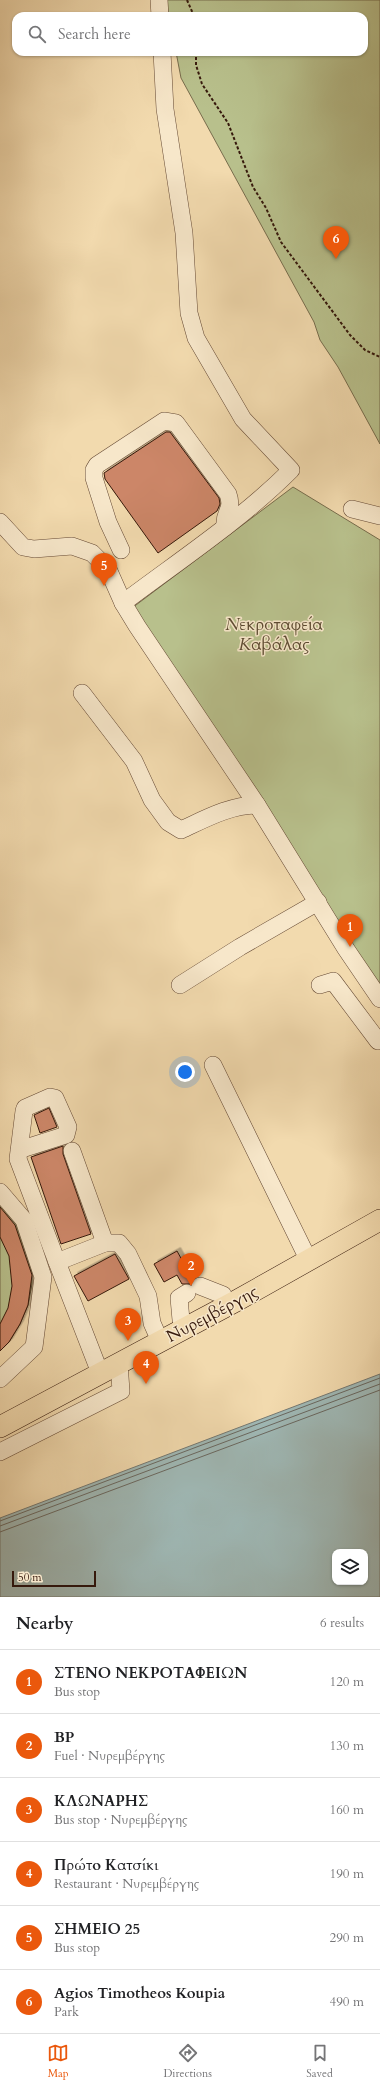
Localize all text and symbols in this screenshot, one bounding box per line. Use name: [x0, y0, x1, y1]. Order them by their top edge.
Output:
search box: [12, 12, 368, 56]
icon: search: [26, 23, 48, 45]
text: Search here: [58, 24, 131, 44]
pin: 6: [323, 226, 349, 259]
pin: 5: [91, 553, 117, 586]
park label: Νεκροταφεία Καβάλας: [225, 613, 323, 656]
pin: 1: [337, 914, 363, 947]
your location: [175, 1062, 195, 1082]
pin: 2: [178, 1253, 204, 1286]
street label: Νυρεμβέργης: [162, 1280, 262, 1348]
pin: 3: [115, 1308, 141, 1341]
pin: 4: [133, 1351, 159, 1384]
map controls: [332, 1549, 368, 1585]
button: layers: [332, 1549, 368, 1585]
scale bar: [12, 1569, 96, 1588]
text: 50 m: [18, 1570, 42, 1585]
text: Nearby: [16, 1612, 73, 1635]
text: 6 results: [320, 1614, 364, 1632]
text: ΣΤΕΝΟ ΝΕΚΡΟΤΑΦΕΙΩΝ: [54, 1663, 247, 1683]
text: 1: [26, 1673, 32, 1691]
text: 120 m: [330, 1673, 364, 1691]
text: Bus stop: [54, 1683, 100, 1701]
text: BP: [54, 1727, 74, 1747]
text: 2: [26, 1737, 32, 1755]
text: 130 m: [330, 1737, 364, 1755]
text: Fuel · Νυρεμβέργης: [54, 1747, 165, 1765]
text: ΚΛΩΝΑΡΗΣ: [54, 1791, 148, 1811]
text: 3: [26, 1801, 32, 1819]
text: 160 m: [330, 1801, 364, 1819]
text: Bus stop · Νυρεμβέργης: [54, 1811, 188, 1829]
text: Πρώτο Κατσίκι: [54, 1855, 159, 1875]
text: 4: [26, 1865, 32, 1883]
text: 190 m: [330, 1865, 364, 1883]
text: Restaurant · Νυρεμβέργης: [54, 1875, 199, 1893]
text: ΣΗΜΕΙΟ 25: [54, 1919, 140, 1939]
text: 5: [26, 1929, 32, 1947]
text: 290 m: [330, 1929, 364, 1947]
text: Bus stop: [54, 1939, 100, 1957]
text: Agios Timotheos Koupia: [54, 1983, 225, 2003]
text: 6: [26, 1993, 32, 2011]
text: 490 m: [330, 1993, 364, 2011]
text: Park: [54, 2003, 79, 2021]
tab: Map: [47, 2042, 69, 2081]
tab: Directions: [163, 2042, 212, 2081]
tab: Saved: [306, 2042, 333, 2081]

